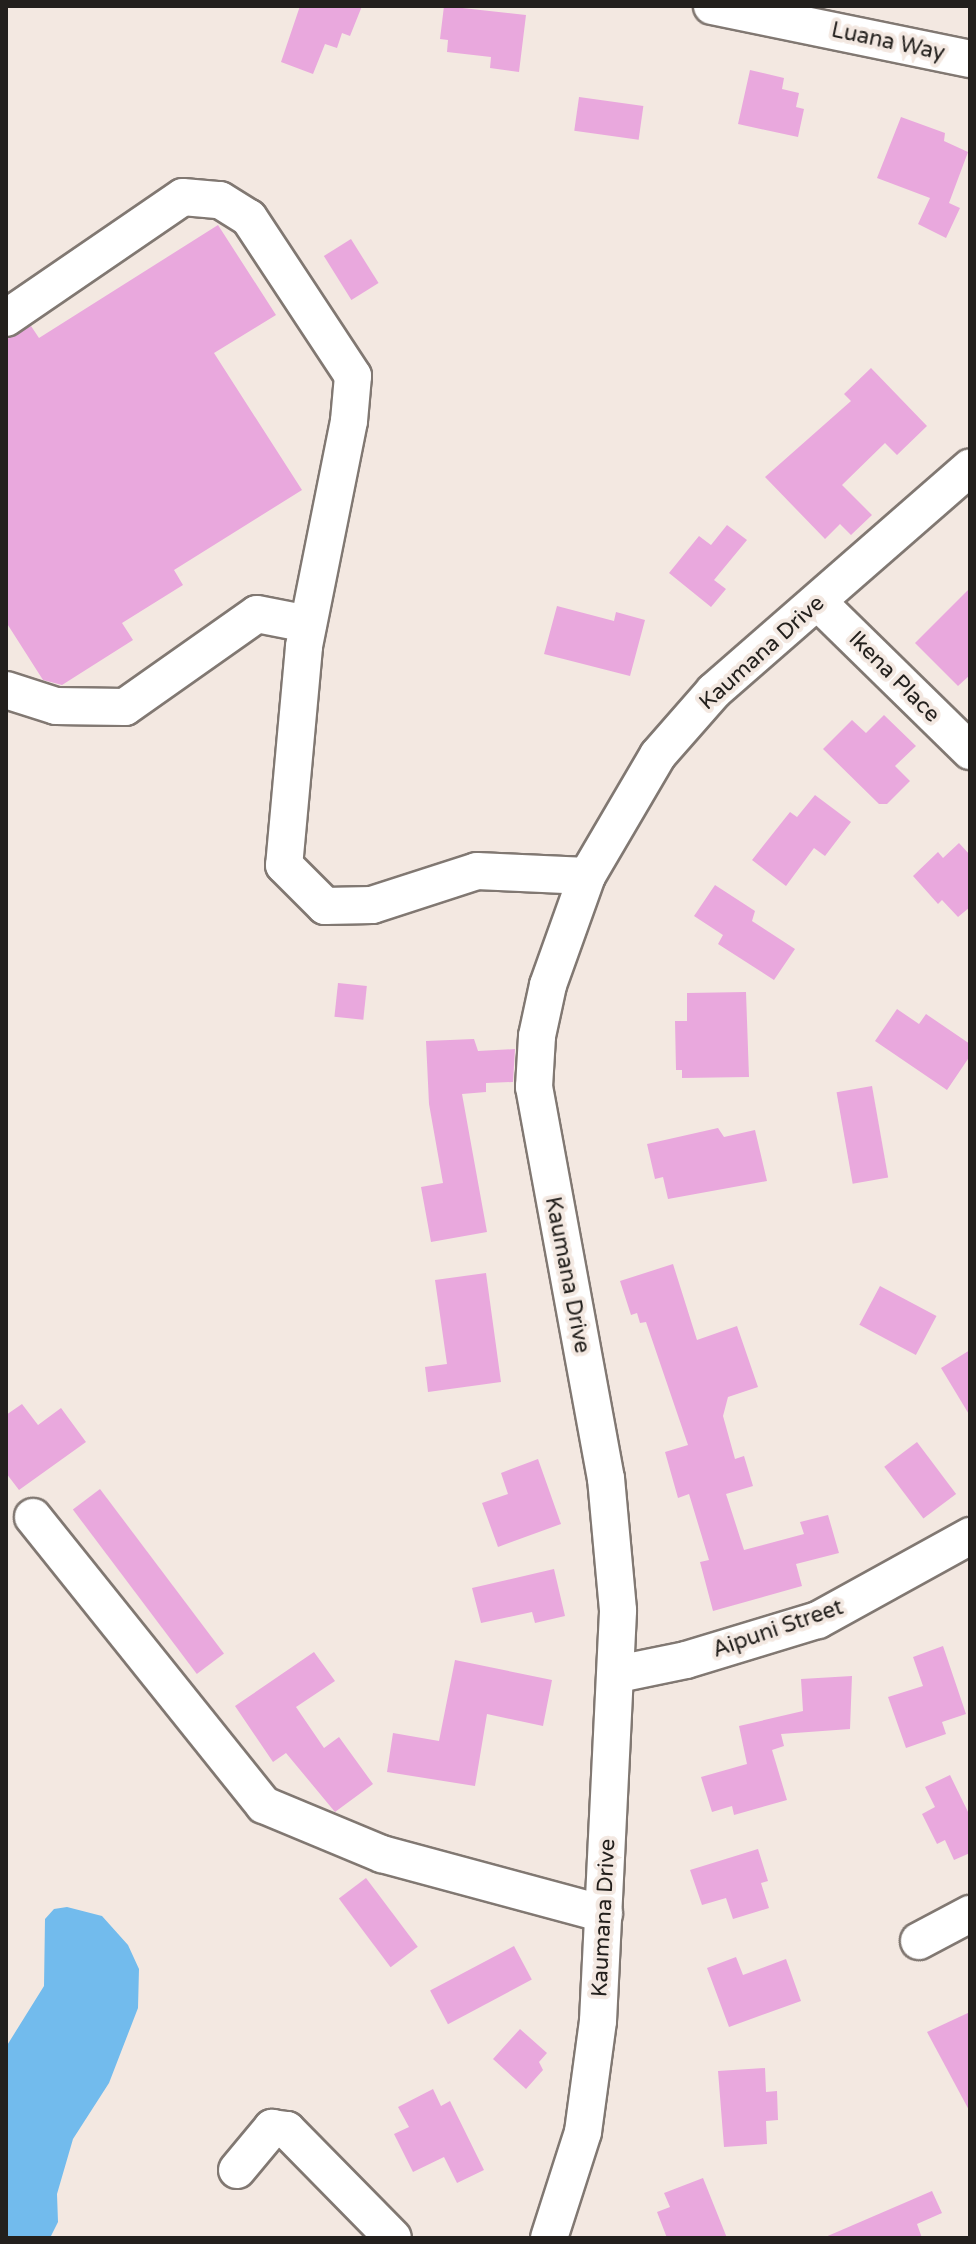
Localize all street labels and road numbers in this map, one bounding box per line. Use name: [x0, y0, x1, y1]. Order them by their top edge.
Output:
street label: Luana Way: [829, 17, 947, 67]
street label: Kaumana Drive: [694, 590, 830, 716]
street label: Ikena Place: [843, 626, 945, 728]
street label: Kaumana Drive: [539, 1195, 595, 1355]
street label: Aipuni Street: [709, 1594, 847, 1664]
street label: Kaumana Drive: [587, 1838, 621, 1998]

